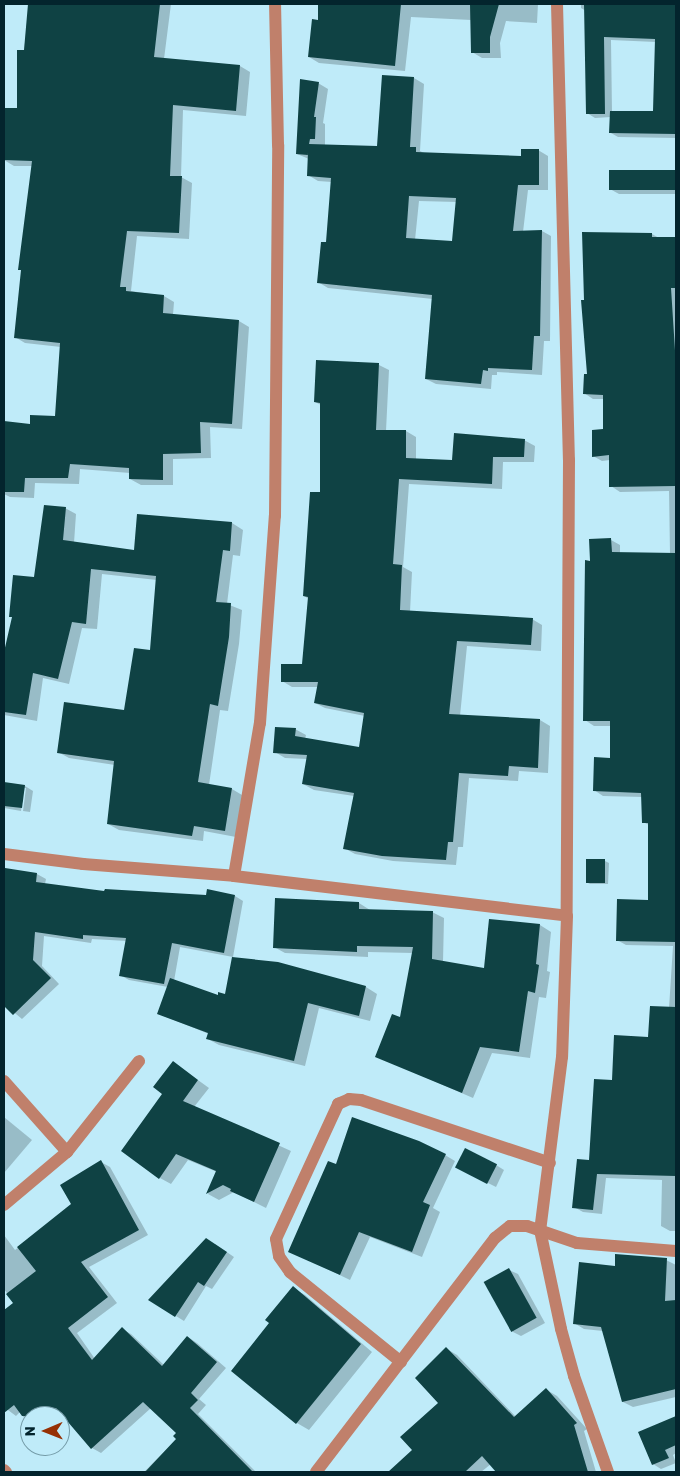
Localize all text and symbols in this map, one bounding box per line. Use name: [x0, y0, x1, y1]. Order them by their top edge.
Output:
north arrow: [20, 1406, 70, 1456]
text: N: [22, 1426, 39, 1436]

